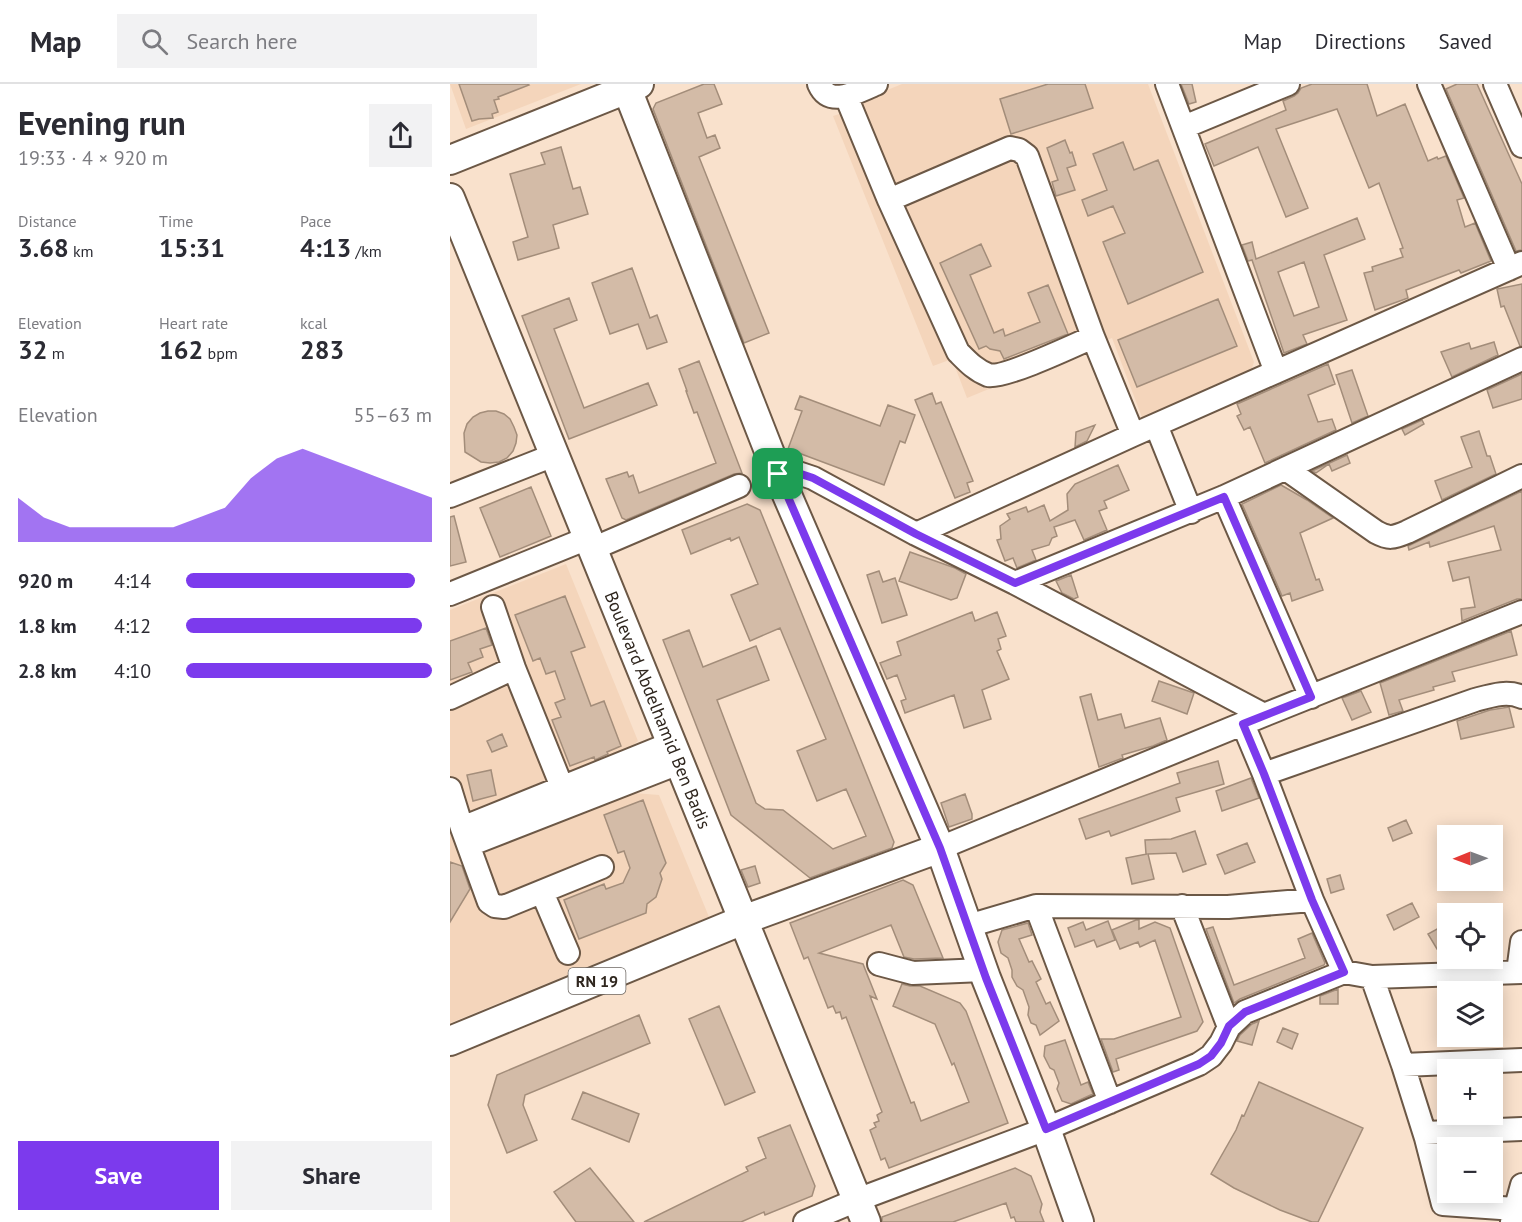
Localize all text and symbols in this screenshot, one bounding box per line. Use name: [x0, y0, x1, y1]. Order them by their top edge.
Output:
search box: [117, 14, 537, 68]
text: Map: [30, 23, 81, 60]
icon: search: [138, 25, 171, 58]
text: Search here: [186, 27, 297, 55]
text: Map: [1243, 28, 1282, 55]
text: Directions: [1315, 28, 1406, 55]
text: Saved: [1439, 28, 1492, 55]
text: Evening run: [18, 101, 186, 144]
button: share: [369, 104, 432, 167]
text: 19:33 · 4 × 920 m: [18, 145, 168, 171]
text: Distance: [18, 211, 77, 231]
text: Time: [159, 211, 193, 231]
text: Pace: [300, 211, 331, 231]
text: 3.68: [18, 231, 69, 264]
text: 15:31: [159, 231, 225, 264]
text: 4:13: [300, 231, 351, 264]
text: km: [69, 241, 94, 261]
text: /km: [351, 241, 382, 261]
text: Elevation: [18, 313, 82, 333]
text: Heart rate: [159, 313, 228, 333]
text: kcal: [300, 313, 327, 333]
text: 32: [18, 333, 47, 366]
text: 162: [159, 333, 203, 366]
text: 283: [300, 333, 344, 366]
text: m: [47, 343, 65, 363]
text: bpm: [203, 343, 238, 363]
text: Elevation: [18, 402, 98, 428]
text: 55–63 m: [354, 402, 432, 428]
pin: [752, 448, 803, 499]
icon: arrive: [761, 457, 794, 490]
text: 920 m: [18, 568, 73, 594]
text: 4:14: [114, 568, 151, 594]
street label: Boulevard Abdelhamid Ben Badis: [600, 588, 716, 832]
text: 1.8 km: [18, 613, 77, 639]
text: 4:12: [114, 613, 151, 639]
text: 2.8 km: [18, 658, 77, 684]
text: 4:10: [114, 658, 151, 684]
north arrow: [1437, 825, 1503, 891]
map controls: [1437, 825, 1503, 1203]
button: locate: [1437, 903, 1503, 969]
road number: RN 19: [568, 968, 626, 994]
button: layers: [1437, 981, 1503, 1047]
button: +: [1437, 1059, 1503, 1125]
button: −: [1437, 1137, 1503, 1203]
button: Save: [18, 1141, 219, 1210]
button: Share: [231, 1141, 432, 1210]

